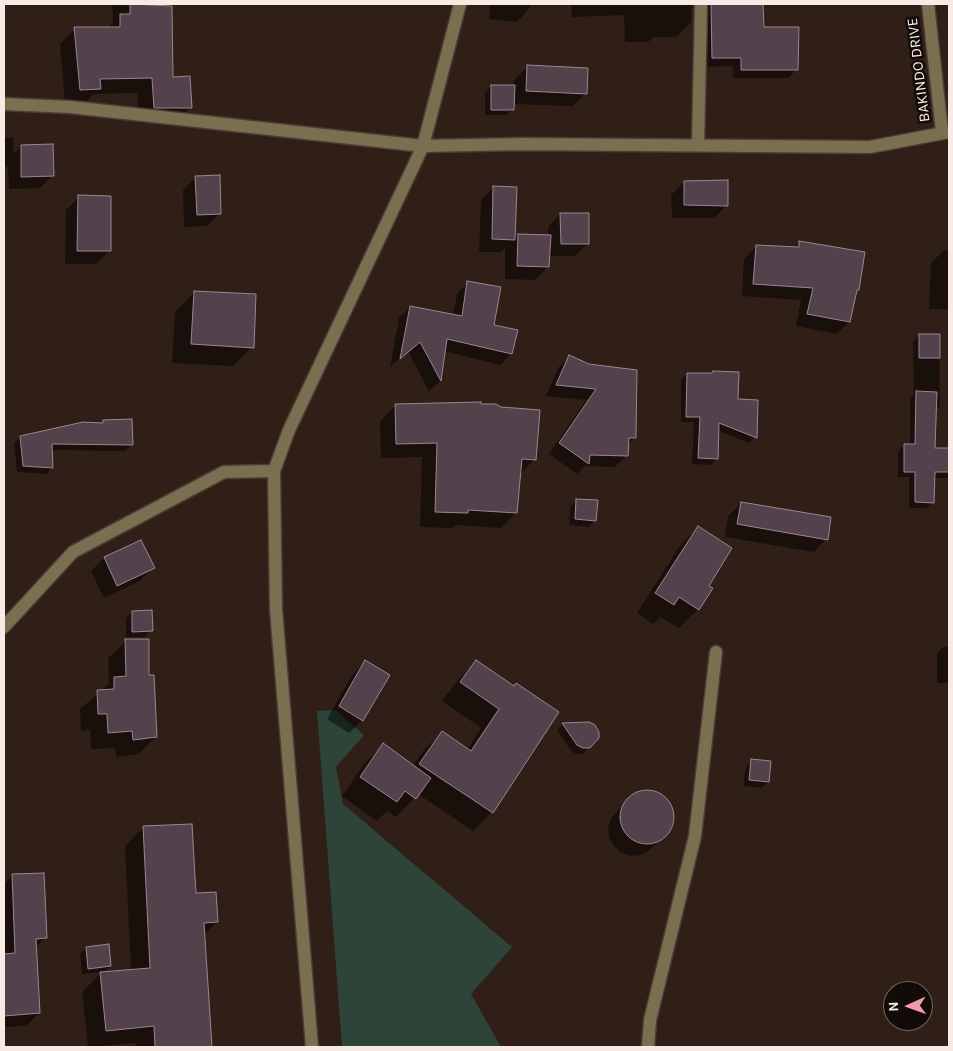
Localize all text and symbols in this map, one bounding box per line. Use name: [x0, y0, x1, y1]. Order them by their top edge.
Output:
street label: BAKINDO DRIVE: [904, 17, 934, 123]
north arrow: [883, 981, 933, 1031]
text: N: [885, 1001, 902, 1012]

